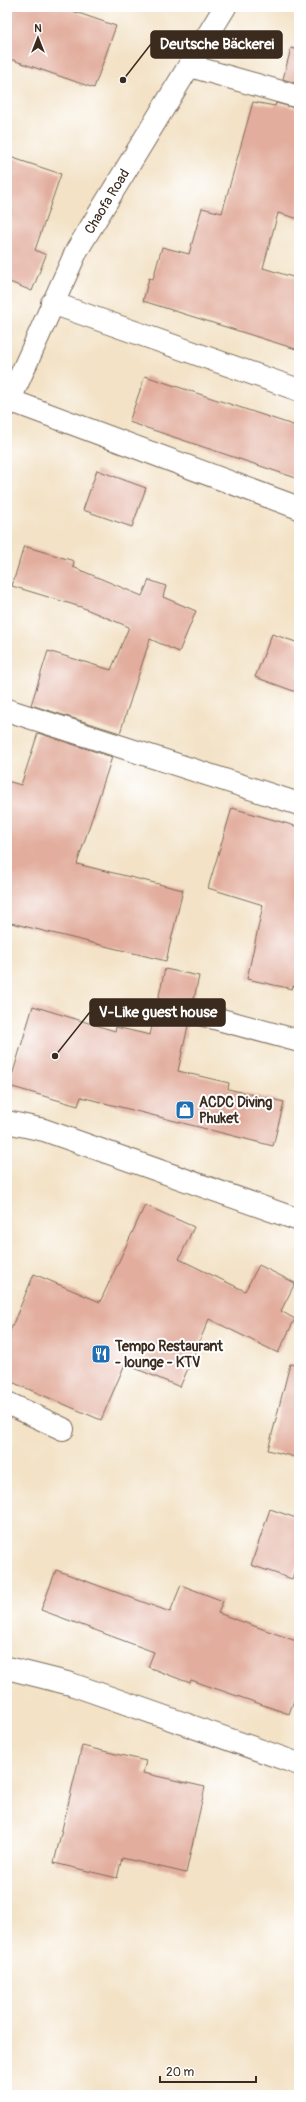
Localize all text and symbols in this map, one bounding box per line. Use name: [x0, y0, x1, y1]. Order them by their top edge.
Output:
north arrow: [18, 18, 58, 58]
text: N: [34, 22, 42, 35]
callout: Deutsche Bäckerei: [151, 31, 282, 58]
text: Deutsche Bäckerei: [160, 35, 275, 54]
street label: Chaofa Road: [81, 166, 133, 237]
callout: V-Like guest house: [90, 999, 225, 1026]
text: V-Like guest house: [99, 1003, 218, 1022]
place label: ACDC Diving Phuket: [199, 1094, 272, 1127]
shop icon: ACDC Diving Phuket: [174, 1099, 196, 1121]
place label: Tempo Restaurant - lounge - KTV: [114, 1338, 223, 1371]
restaurant icon: Tempo Restaurant - lounge - KTV: [90, 1343, 112, 1365]
scale bar: [160, 2058, 256, 2084]
text: 20 m: [166, 2065, 195, 2080]

